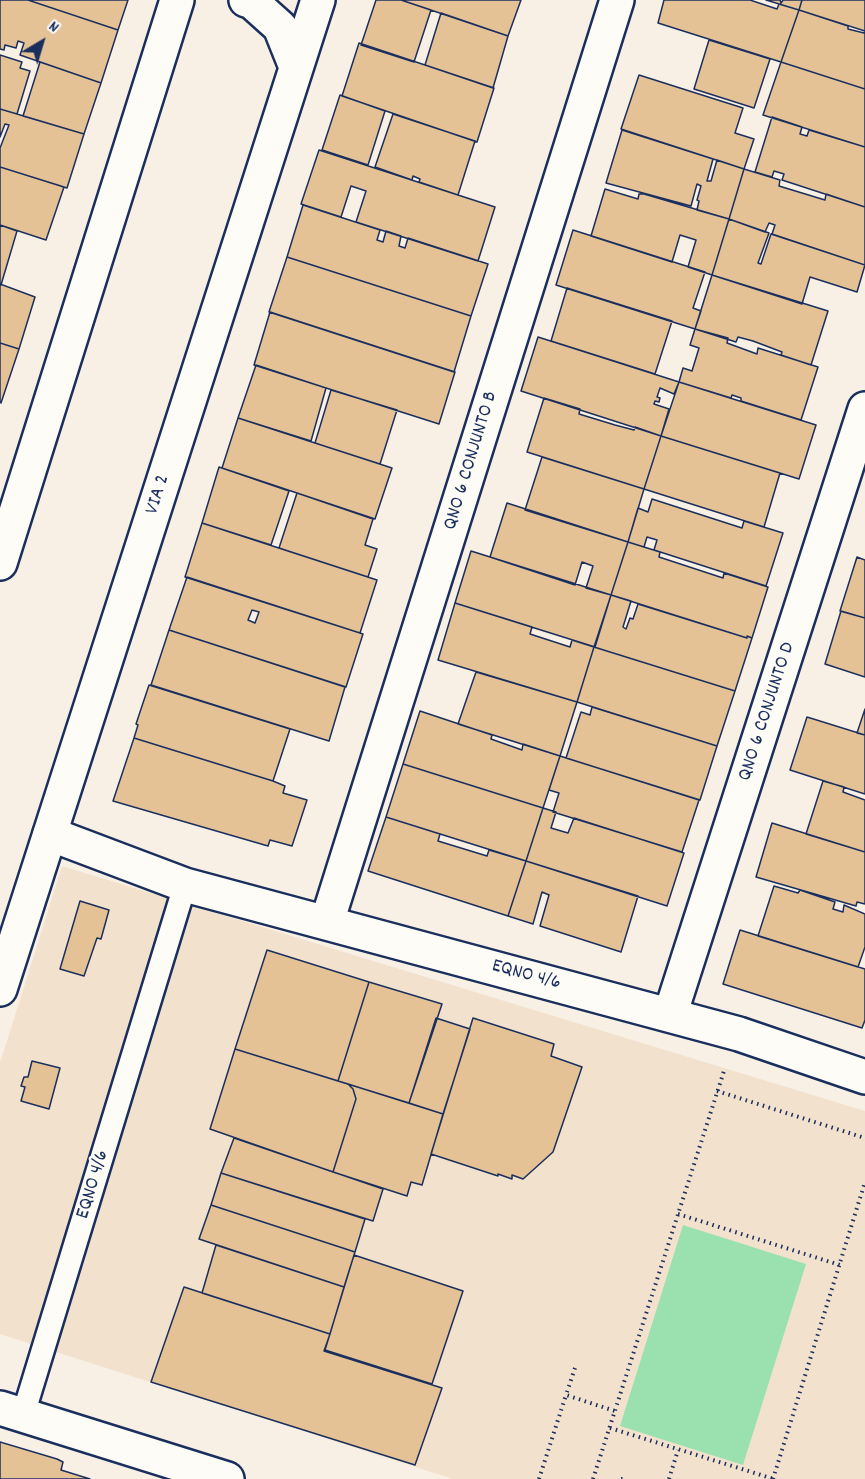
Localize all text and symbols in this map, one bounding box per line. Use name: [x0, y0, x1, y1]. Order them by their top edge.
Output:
north arrow: [12, 12, 72, 72]
text: N: [43, 16, 64, 39]
street label: QNO 6 CONJUNTO B: [440, 389, 504, 533]
street label: VIA 2: [141, 472, 177, 518]
street label: QNO 6 CONJUNTO D: [734, 640, 802, 784]
street label: EQNO 4/6: [489, 955, 563, 997]
street label: EQNO 4/6: [72, 1148, 116, 1222]

